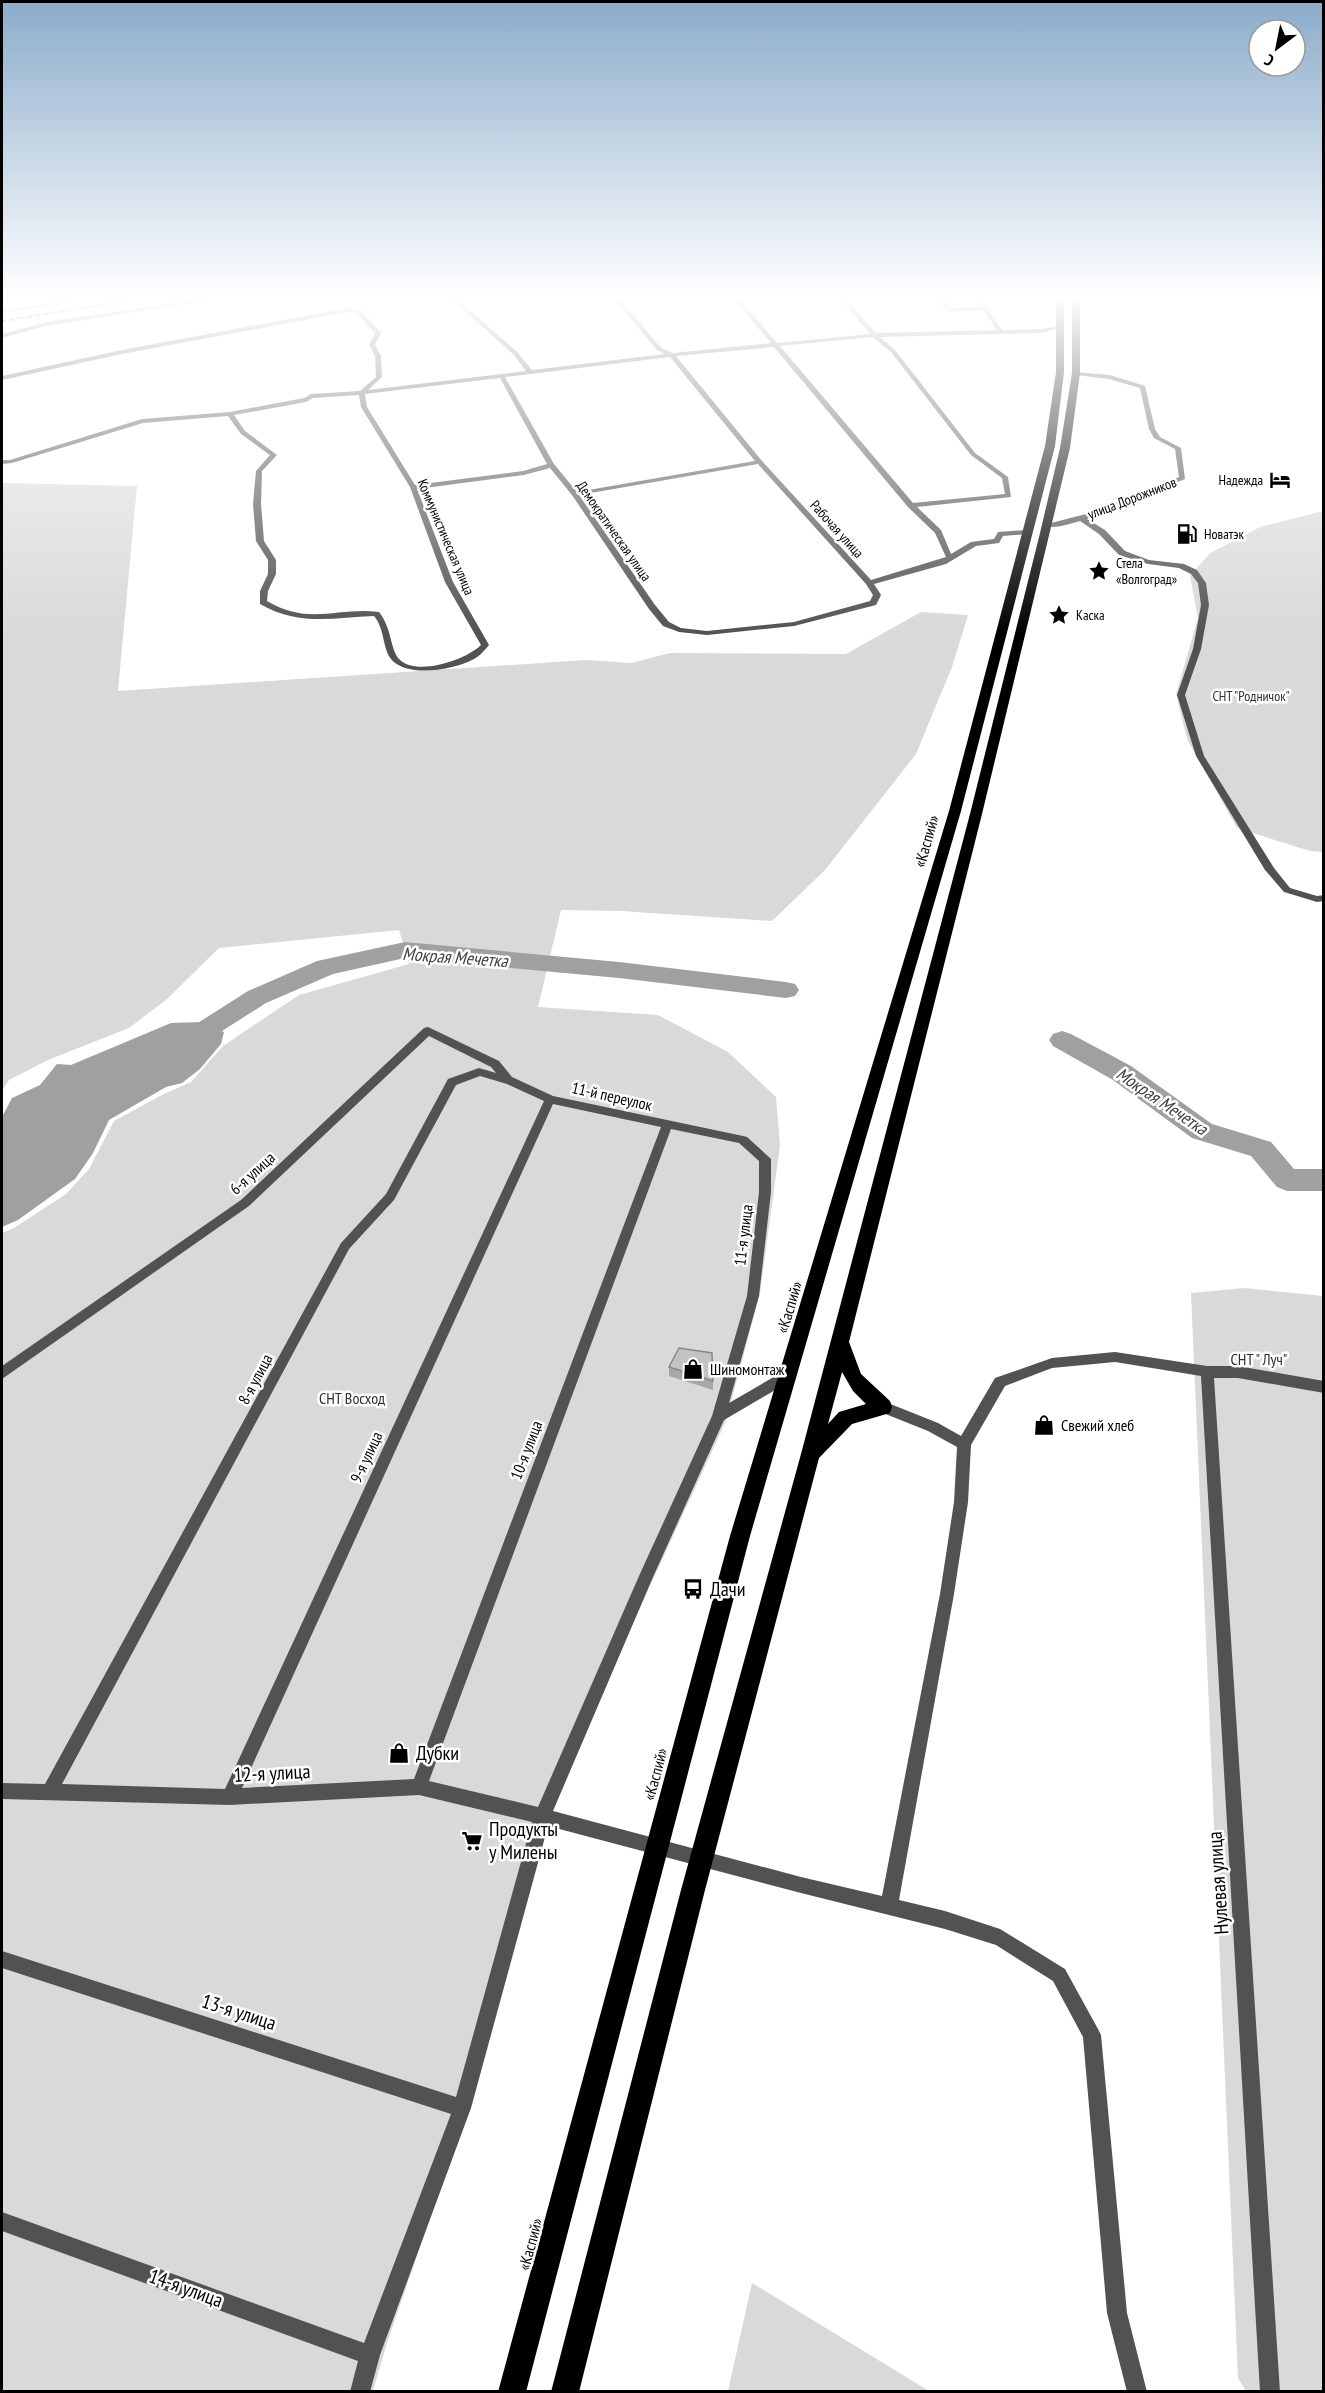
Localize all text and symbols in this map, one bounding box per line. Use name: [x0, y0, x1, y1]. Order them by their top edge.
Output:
north arrow: [1247, 18, 1307, 78]
text: С: [1260, 50, 1277, 71]
hotel icon: Надежда: [1268, 468, 1292, 492]
place label: Надежда: [1219, 471, 1263, 489]
street label: улица Дорожников: [1085, 473, 1179, 523]
street label: Коммунистическая улица: [413, 476, 479, 598]
street label: Демократическая улица: [573, 477, 655, 585]
street label: Рабочая улица: [806, 496, 868, 562]
fuel station icon: Новатэк: [1175, 522, 1199, 546]
place label: Новатэк: [1204, 525, 1244, 543]
place label: Стела «Волгоград»: [1116, 554, 1177, 588]
place icon: Стела «Волгоград»: [1087, 559, 1111, 583]
place icon: Каска: [1047, 603, 1071, 627]
place label: Каска: [1076, 606, 1105, 624]
park label: СНТ "Родничок": [1212, 687, 1290, 705]
street label: «Каспий»: [909, 813, 943, 869]
water label: Мокрая Мечетка: [402, 942, 509, 972]
water label: Мокрая Мечетка: [1112, 1062, 1213, 1140]
street label: 11-й переулок: [570, 1077, 655, 1115]
street label: 6-я улица: [225, 1147, 279, 1199]
street label: 11-я улица: [729, 1203, 757, 1267]
street label: «Каспий»: [772, 1279, 806, 1335]
park label: СНТ " Луч": [1231, 1349, 1287, 1369]
street label: 8-я улица: [233, 1350, 277, 1408]
shop icon: Шиномонтаж: [681, 1357, 705, 1381]
place label: Шиномонтаж: [710, 1359, 785, 1379]
park label: СНТ Восход: [319, 1388, 385, 1408]
shop icon: Свежий хлеб: [1032, 1413, 1056, 1437]
place label: Свежий хлеб: [1061, 1415, 1134, 1435]
street label: 10-я улица: [506, 1418, 546, 1482]
street label: 9-я улица: [345, 1428, 387, 1486]
place label: Дачи: [710, 1576, 746, 1602]
bus stop icon: Дачи: [681, 1577, 705, 1601]
place label: Дубки: [416, 1740, 459, 1766]
shop icon: Дубки: [387, 1741, 411, 1765]
street label: «Каспий»: [638, 1746, 672, 1802]
street label: 12-я улица: [233, 1758, 311, 1788]
place label: Продукты у Милены: [489, 1816, 558, 1865]
supermarket icon: Продукты у Милены: [460, 1829, 484, 1853]
street label: Нулевая улица: [1201, 1831, 1235, 1935]
street label: 13-я улица: [198, 1988, 280, 2036]
street label: «Каспий»: [513, 2216, 547, 2272]
street label: 14-я улица: [146, 2263, 226, 2313]

